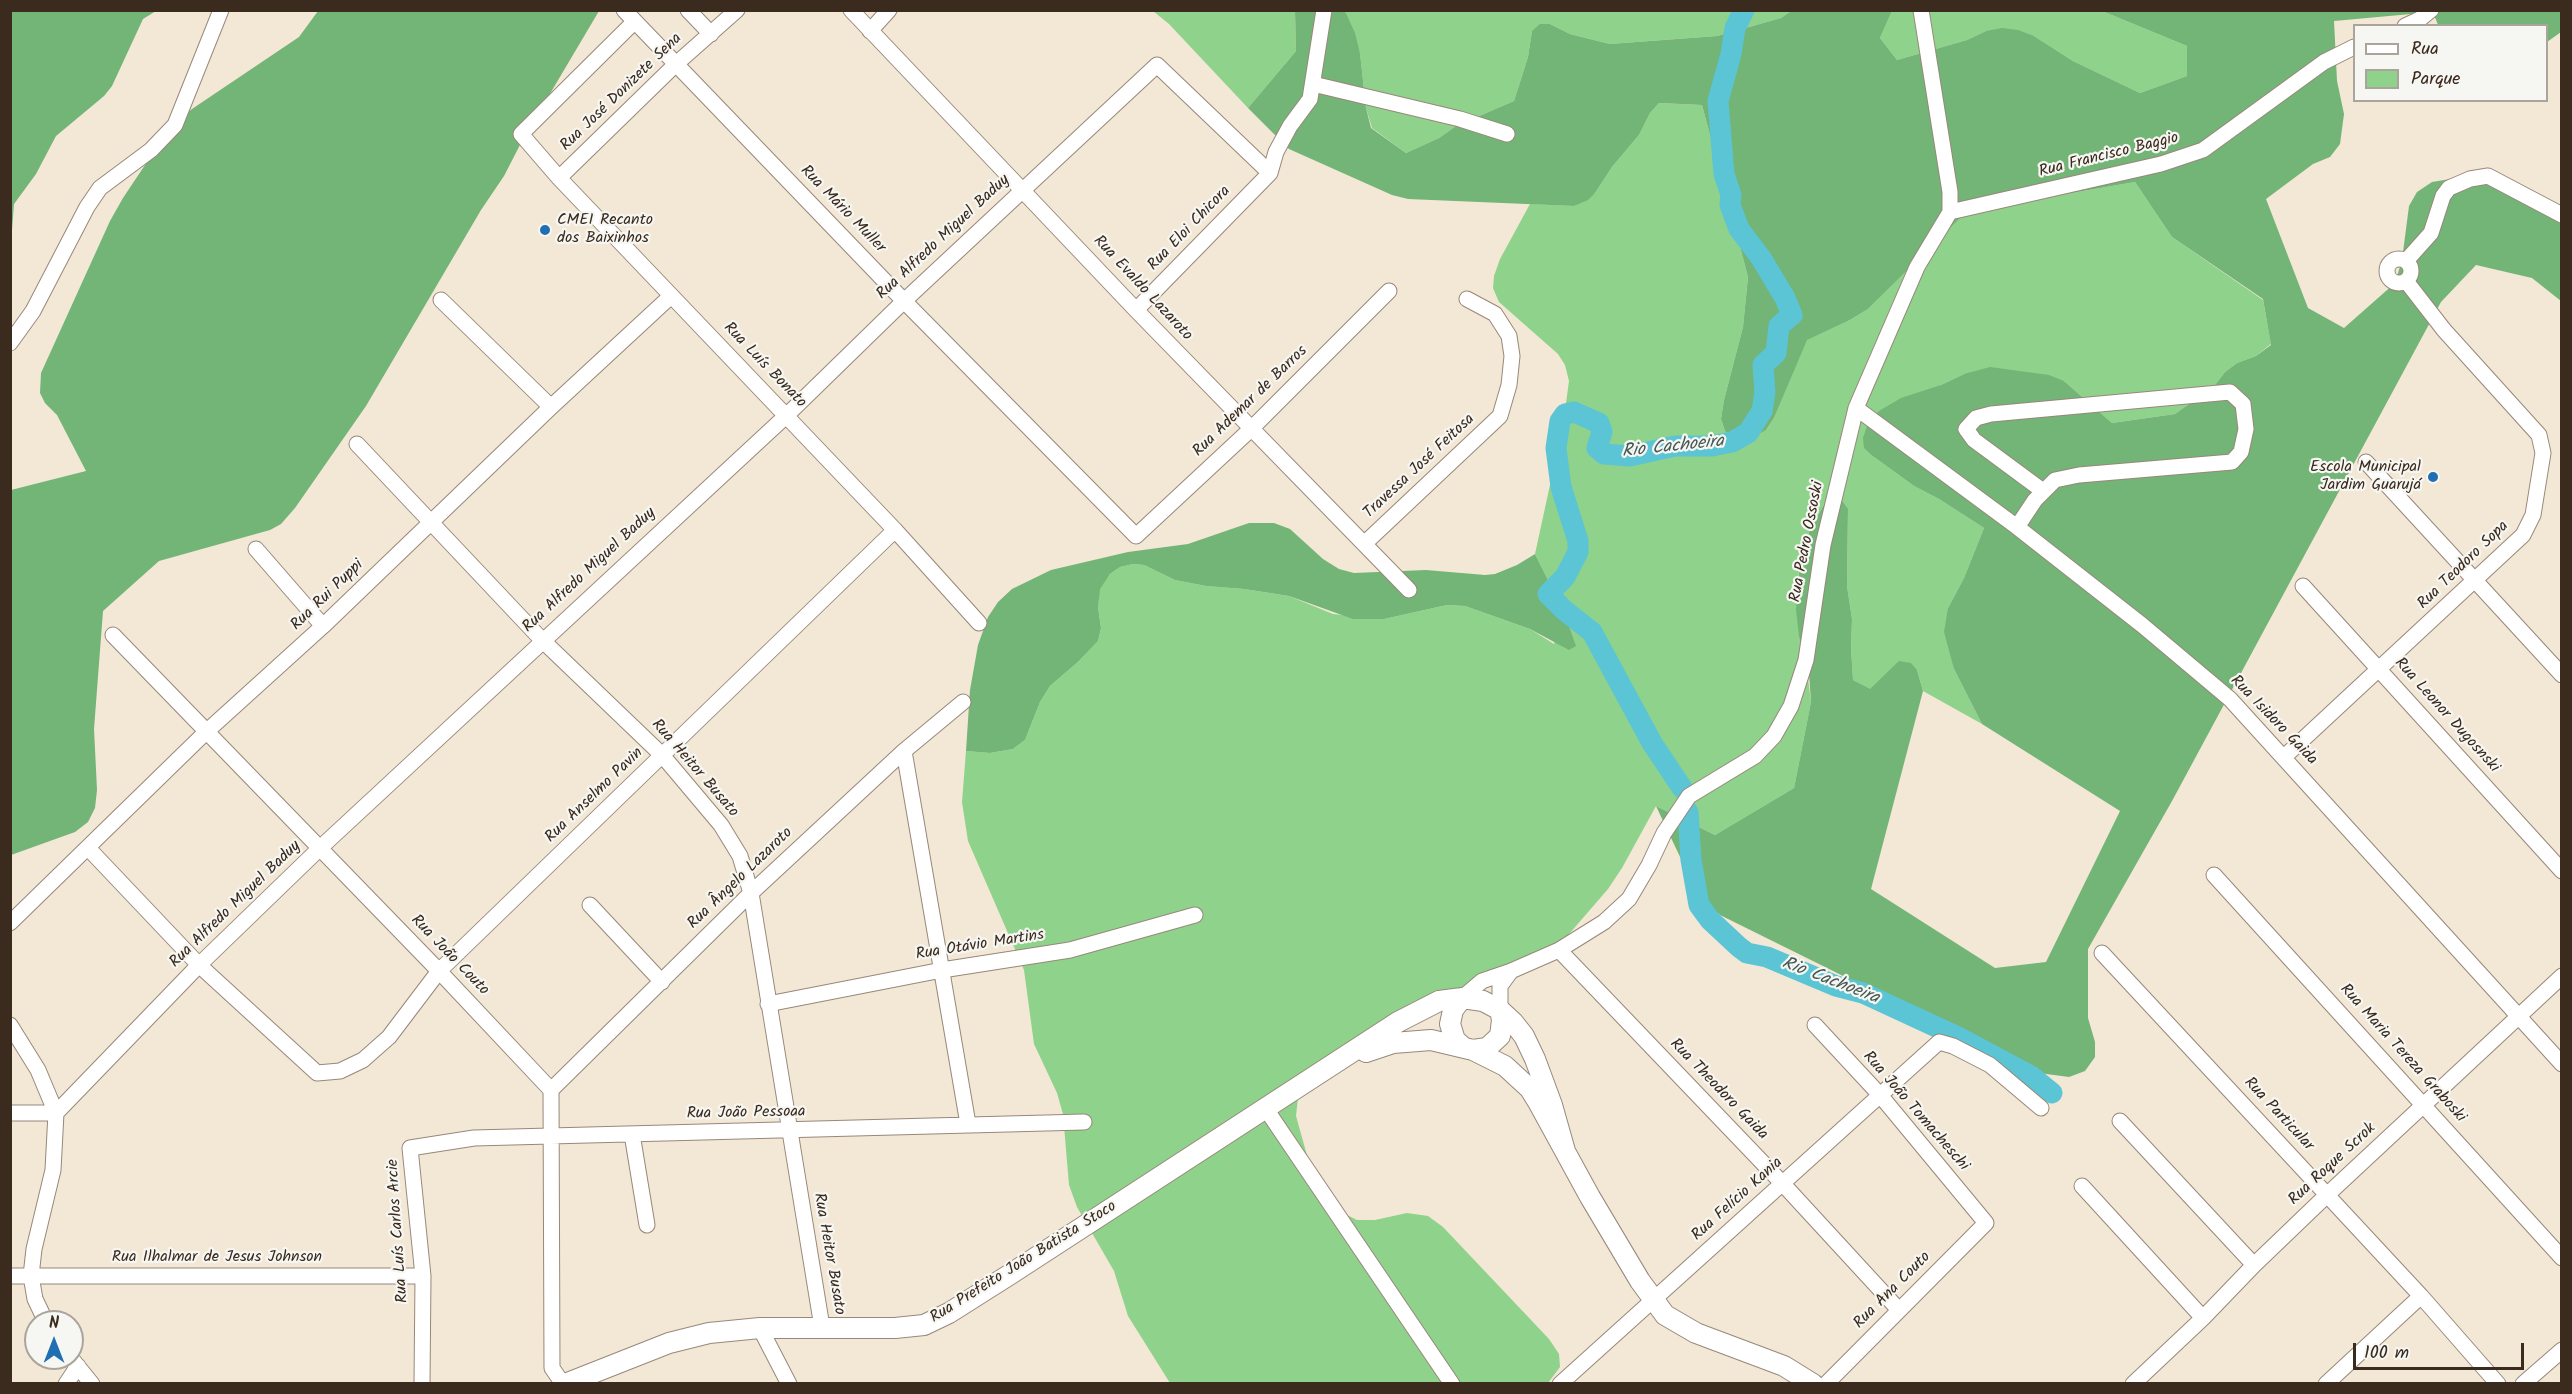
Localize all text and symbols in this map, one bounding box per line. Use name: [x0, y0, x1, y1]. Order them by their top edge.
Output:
legend: [2353, 24, 2548, 102]
street label: Rua José Donizete Sena: [557, 30, 687, 156]
text: Rua: [2411, 35, 2439, 64]
text: Parque: [2411, 65, 2460, 94]
street label: Rua Francisco Baggio: [2037, 129, 2181, 183]
street label: Rua Mário Muller: [795, 162, 889, 258]
street label: Rua Alfredo Miguel Baduy: [873, 171, 1015, 305]
street label: Rua Eloi Chicora: [1145, 182, 1235, 276]
place label: CMEI Recanto dos Baixinhos: [557, 211, 653, 249]
marker: CMEI Recanto dos Baixinhos: [538, 223, 552, 237]
street label: Rua Evaldo Lazaroto: [1088, 232, 1196, 346]
street label: Rua Luís Bonato: [718, 319, 810, 413]
street label: Rua Ademar de Barros: [1190, 342, 1312, 462]
street label: Travessa José Feitosa: [1360, 411, 1480, 523]
water label: Rio Cachoeira: [1621, 432, 1725, 464]
place label: Escola Municipal Jardim Guarujá: [2310, 458, 2421, 496]
marker: Escola Municipal Jardim Guarujá: [2426, 470, 2440, 484]
street label: Rua Pedro Ossoski: [1787, 480, 1829, 604]
street label: Rua Alfredo Miguel Baduy: [519, 504, 661, 638]
street label: Rua Teodoro Sopa: [2415, 518, 2513, 614]
street label: Rua Rui Puppi: [288, 557, 368, 635]
street label: Rua Leonor Dugosnski: [2389, 655, 2503, 777]
street label: Rua Isidoro Gaida: [2225, 672, 2321, 770]
street label: Rua Heitor Busato: [646, 716, 742, 822]
street label: Rua Anselmo Pavin: [542, 744, 648, 848]
street label: Rua Ângelo Lazaroto: [685, 824, 797, 934]
street label: Rua Alfredo Miguel Baduy: [166, 837, 306, 973]
street label: Rua João Couto: [406, 912, 492, 1000]
street label: Rua Otávio Martins: [915, 926, 1045, 966]
water label: Rio Cachoeira: [1779, 954, 1881, 1010]
street label: Rua Maria Tereza Graboski: [2335, 981, 2469, 1127]
street label: Rua Theodoro Gaida: [1665, 1035, 1771, 1145]
street label: Rua João Tomacheschi: [1858, 1048, 1972, 1176]
street label: Rua Particular: [2239, 1074, 2317, 1156]
street label: Rua João Pessoaa: [686, 1103, 806, 1125]
street label: Rua Roque Scrok: [2285, 1120, 2381, 1210]
street label: Rua Felício Kania: [1689, 1154, 1787, 1246]
street label: Rua Luís Carlos Arcie: [384, 1158, 414, 1304]
street label: Rua Heitor Busato: [808, 1192, 848, 1316]
street label: Rua Prefeito João Batista Stoco: [927, 1198, 1121, 1328]
street label: Rua Ilhalmar de Jesus Johnson: [112, 1248, 322, 1268]
street label: Rua Ana Couto: [1850, 1248, 1936, 1334]
north arrow: [24, 1310, 84, 1370]
text: N: [49, 1311, 59, 1336]
scale bar: [2356, 1331, 2527, 1369]
text: 100 m: [2364, 1339, 2409, 1368]

